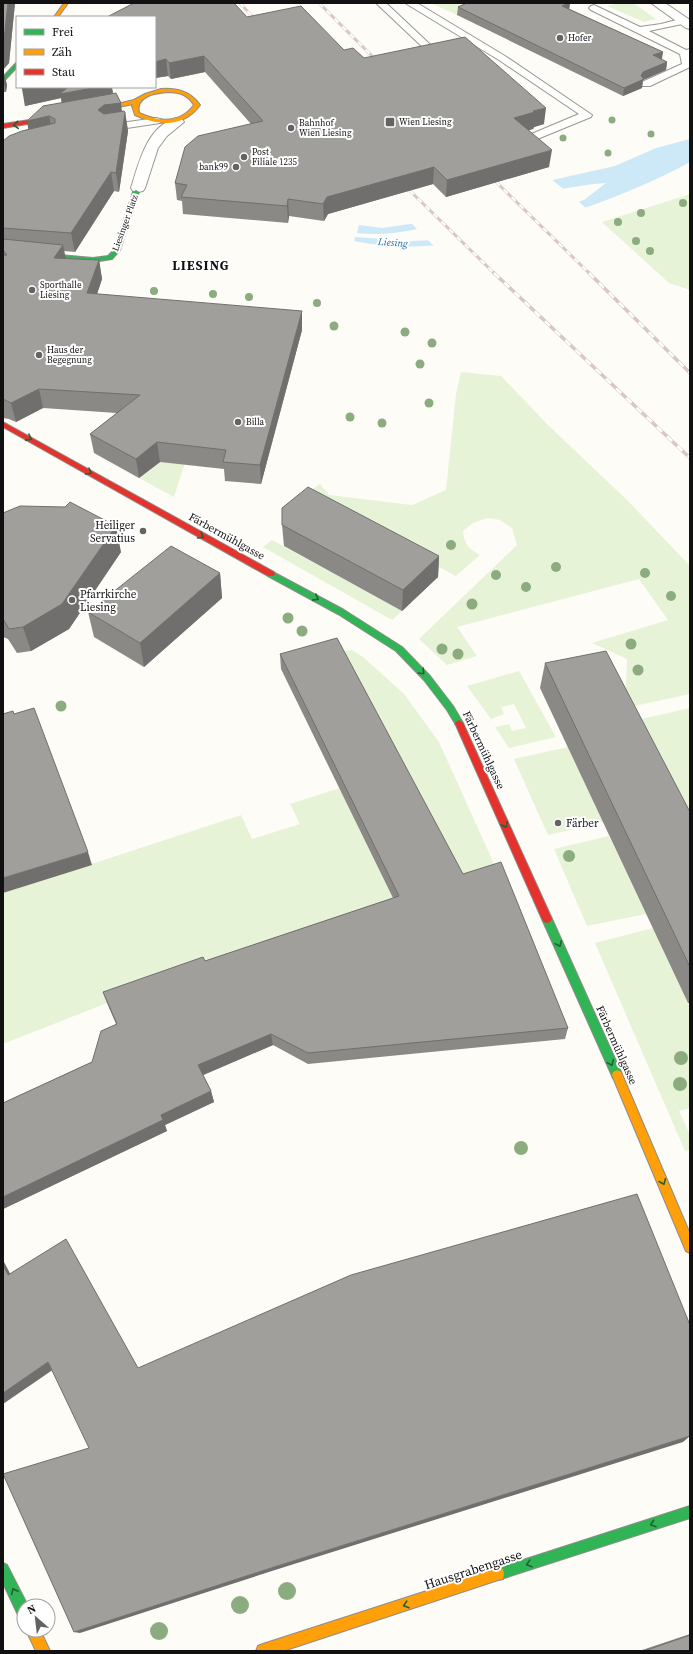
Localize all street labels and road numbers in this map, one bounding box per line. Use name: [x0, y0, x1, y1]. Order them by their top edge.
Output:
street label: Liesinger Platz: [109, 193, 141, 253]
street label: Färbermühlgasse: [186, 509, 268, 564]
street label: Färbermühlgasse: [459, 709, 508, 792]
street label: Färbermühlgasse: [592, 1003, 641, 1087]
street label: Hausgrabengasse: [422, 1546, 524, 1593]

